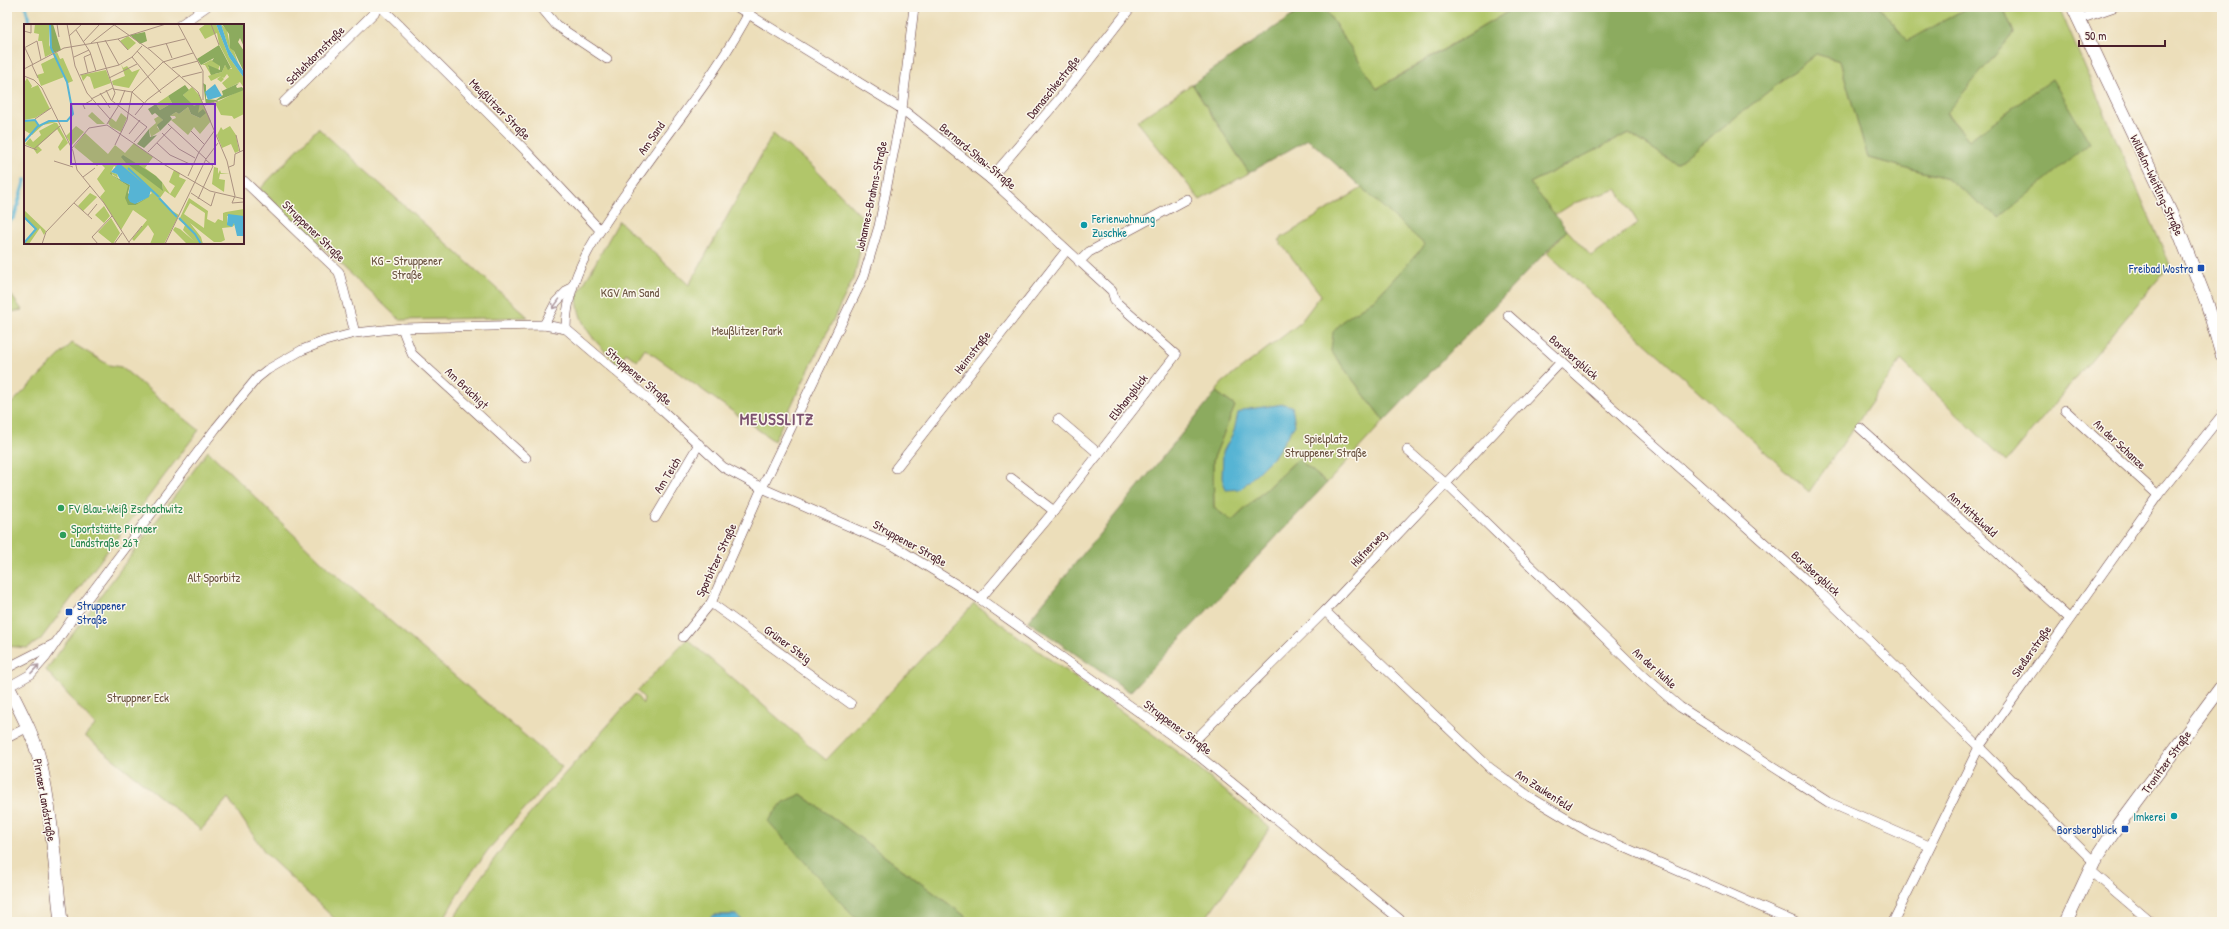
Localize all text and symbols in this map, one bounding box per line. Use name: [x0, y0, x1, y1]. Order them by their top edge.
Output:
street label: Schlehdornstraße: [282, 22, 348, 88]
scale bar: [2079, 22, 2165, 48]
inset map: [24, 24, 244, 244]
text: 50 m: [2085, 27, 2106, 44]
street label: Damaschkestraße: [1022, 52, 1084, 122]
street label: Meußlitzer Straße: [466, 75, 535, 144]
street label: Am Sand: [633, 118, 669, 158]
street label: Bernard-Shaw-Straße: [936, 119, 1020, 193]
street label: Wilhelm-Weitling-Straße: [2126, 132, 2188, 239]
street label: Johannes-Brahms-Straße: [851, 139, 891, 253]
street label: Struppener Straße: [279, 196, 349, 266]
place label: Ferienwohnung Zuschke: [1091, 210, 1155, 241]
marker: Ferienwohnung Zuschke: [1079, 220, 1089, 230]
park label: KG - Struppener Straße: [371, 252, 443, 283]
place label: Freibad Wostra: [2128, 260, 2193, 277]
marker: Freibad Wostra: [2196, 263, 2206, 273]
park label: KGV Am Sand: [601, 284, 660, 301]
one-way arrow: [552, 298, 560, 309]
park label: Meußlitzer Park: [712, 322, 782, 339]
street label: Heimstraße: [950, 327, 994, 377]
street label: Borsbergblick: [1546, 331, 1602, 383]
street label: Struppener Straße: [602, 343, 676, 409]
street label: Am Brüchigt: [441, 363, 493, 413]
street label: Elbhangblick: [1105, 370, 1151, 424]
district label: MEUSSLITZ: [740, 408, 814, 430]
street label: An der Schanze: [2090, 415, 2150, 473]
park label: Spielplatz Struppener Straße: [1285, 430, 1367, 461]
street label: Am Teich: [649, 454, 685, 496]
street label: Am Mittelwald: [1945, 487, 2002, 541]
place label: FV Blau-Weiß Zschachwitz: [68, 500, 183, 517]
marker: FV Blau-Weiß Zschachwitz: [56, 503, 66, 513]
street label: Struppener Straße: [870, 516, 950, 570]
place label: Sportstätte Pirnaer Landstraße 267: [71, 520, 157, 551]
street label: Sporbitzer Straße: [692, 520, 741, 600]
street label: Hüfnerweg: [1346, 526, 1390, 570]
marker: Sportstätte Pirnaer Landstraße 267: [58, 530, 68, 540]
street label: Borsbergblick: [1788, 547, 1844, 600]
park label: Alt Sporbitz: [188, 569, 240, 586]
place label: Struppener Straße: [77, 597, 126, 628]
marker: Struppener Straße: [64, 607, 74, 617]
street label: Grüner Steig: [761, 621, 815, 667]
street label: Siedlerstraße: [2007, 622, 2055, 680]
street label: An der Huhle: [1629, 644, 1681, 693]
one-way arrow: [31, 664, 40, 674]
park label: Struppner Eck: [107, 689, 169, 706]
street label: Struppener Straße: [1140, 696, 1216, 759]
street label: Tronitzer Straße: [2137, 727, 2195, 797]
street label: Pirnaer Landstraße: [29, 757, 61, 843]
street label: Am Zaukenfeld: [1512, 765, 1576, 815]
place label: Imkerei: [2133, 808, 2166, 825]
marker: Imkerei: [2169, 811, 2179, 821]
place label: Borsbergblick: [2057, 821, 2117, 838]
marker: Borsbergblick: [2120, 824, 2130, 834]

